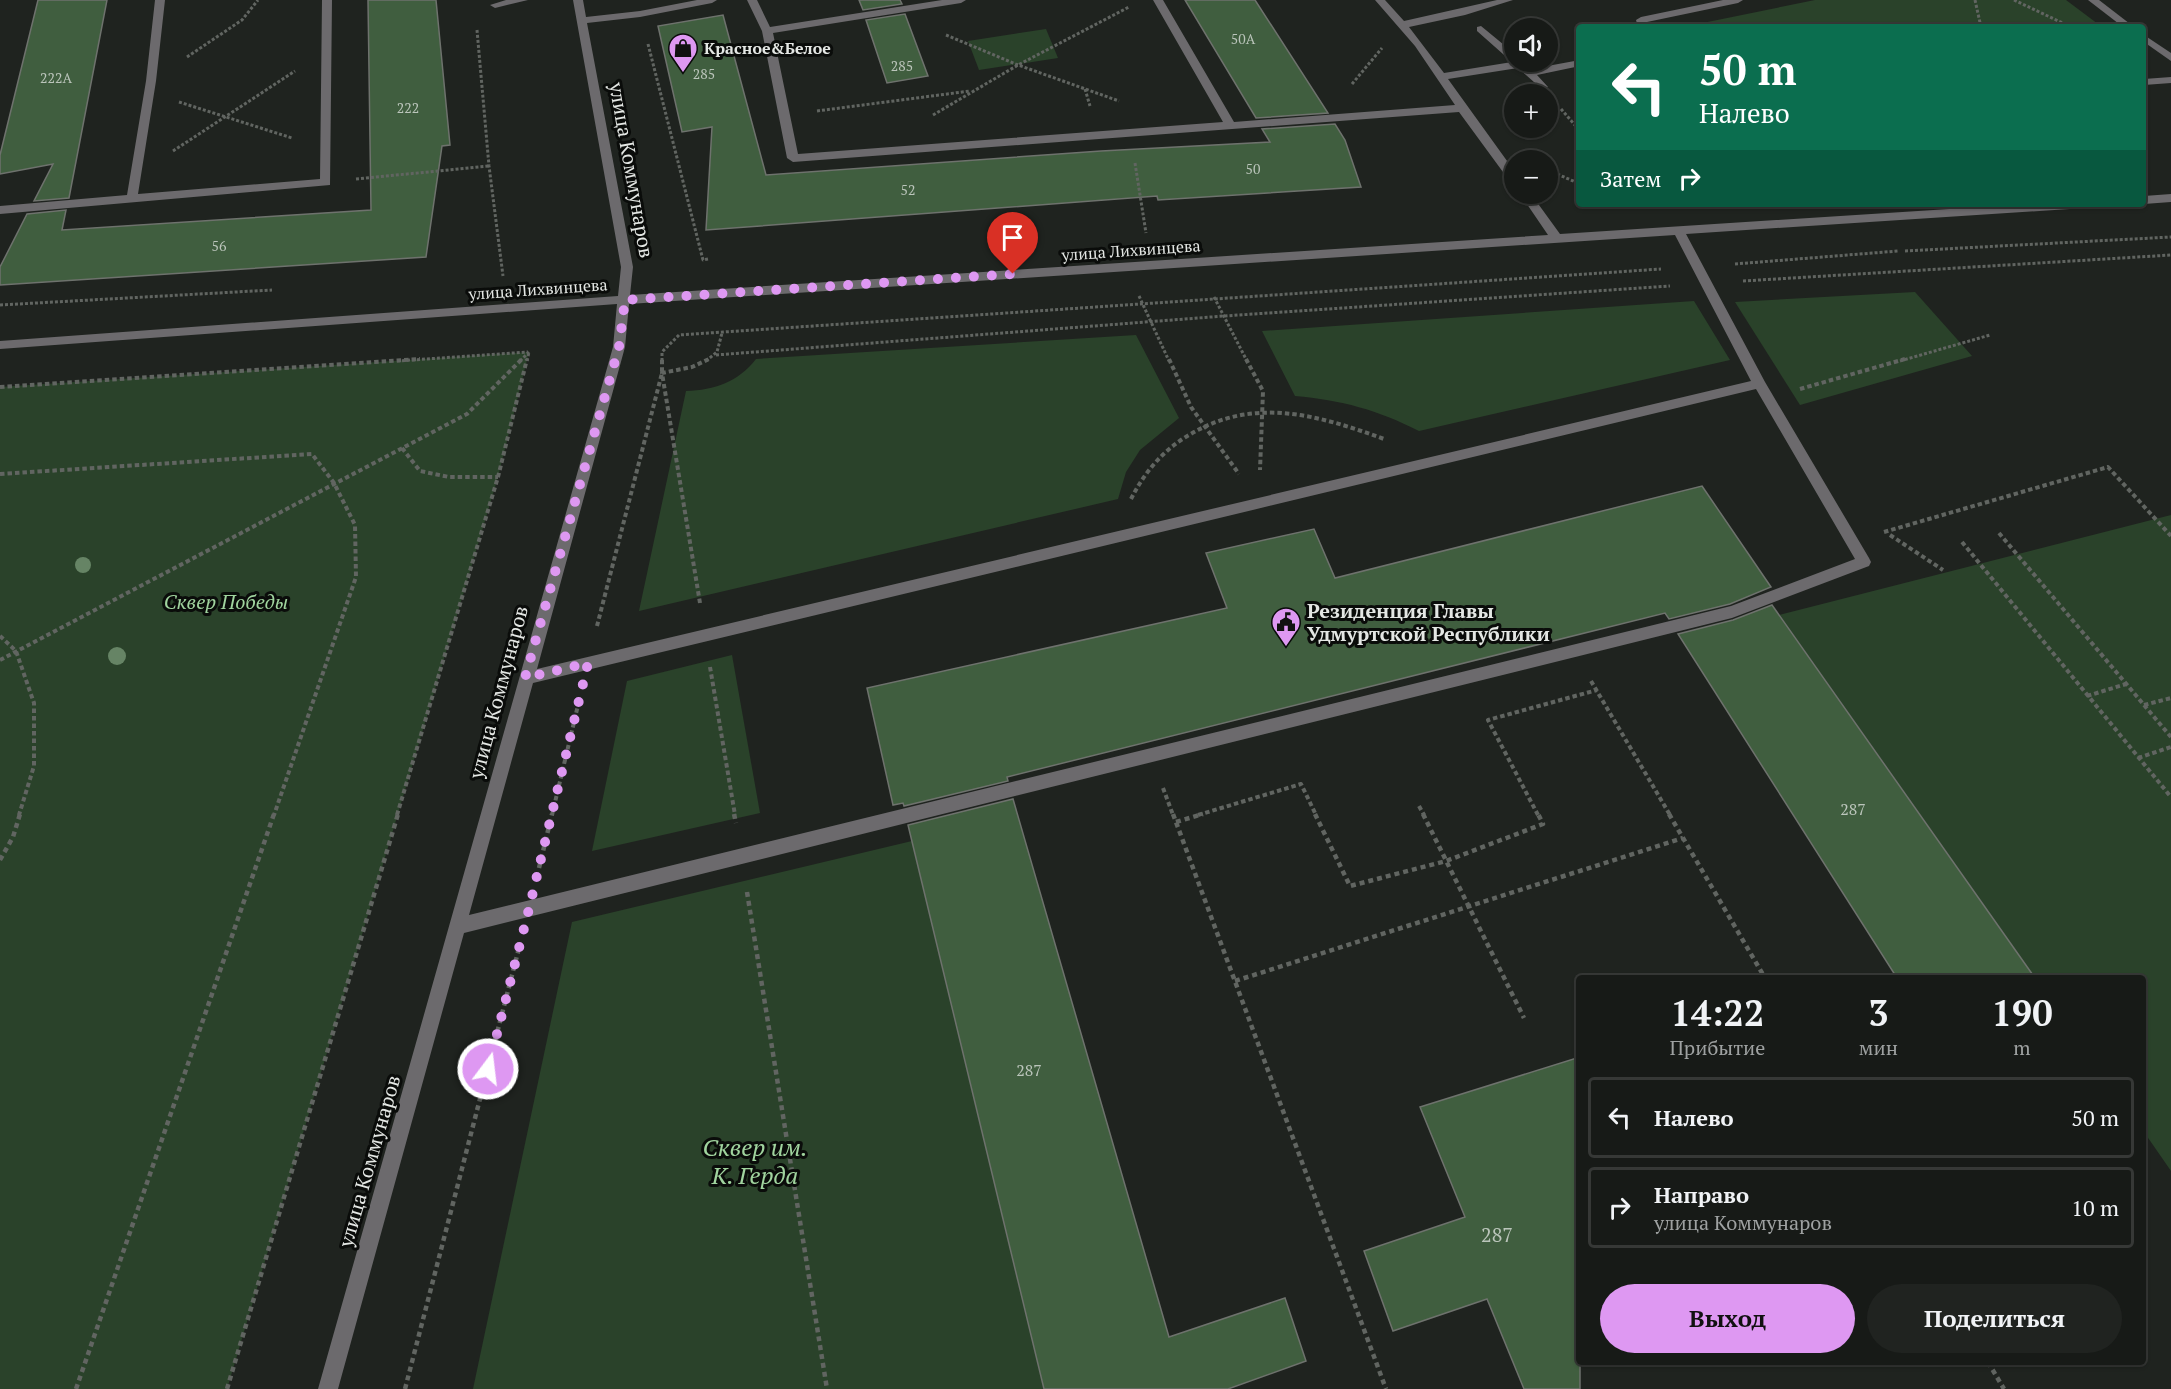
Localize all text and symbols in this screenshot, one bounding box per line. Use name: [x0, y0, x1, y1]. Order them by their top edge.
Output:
map controls: [1504, 18, 1558, 204]
button: sound: [1504, 18, 1558, 72]
house number: 50А: [1231, 29, 1256, 48]
shop icon: Красное&Белое: [667, 32, 699, 74]
place label: Красное&Белое: [704, 37, 831, 59]
text: 50 m: [1699, 41, 1797, 97]
icon: left: [1600, 48, 1678, 126]
house number: 285: [891, 56, 913, 75]
house number: 285: [693, 64, 715, 83]
house number: 222А: [40, 68, 72, 87]
street label: улица Коммунаров: [603, 79, 661, 260]
button: +: [1504, 84, 1558, 138]
text: Налево: [1699, 95, 1790, 131]
house number: 222: [397, 98, 419, 117]
button: −: [1504, 150, 1558, 204]
house number: 50: [1246, 159, 1260, 178]
icon: right: [1673, 162, 1706, 195]
text: Затем: [1600, 164, 1661, 193]
house number: 52: [901, 180, 915, 199]
pin: [987, 212, 1038, 274]
icon: arrive: [996, 221, 1029, 254]
street label: улица Лихвинцева: [1060, 234, 1201, 266]
house number: 56: [212, 236, 227, 255]
street label: улица Лихвинцева: [467, 273, 608, 305]
park label: Сквер Победы: [164, 588, 288, 615]
place label: Резиденция Главы Удмуртской Республики: [1307, 597, 1550, 647]
street label: улица Коммунаров: [462, 603, 534, 782]
public building icon: Резиденция Главы Удмуртской Республики: [1270, 606, 1302, 648]
house number: 287: [1840, 798, 1866, 820]
text: 14:22: [1671, 989, 1764, 1036]
text: 3: [1868, 989, 1889, 1036]
text: 190: [1991, 989, 2053, 1036]
text: Прибытие: [1669, 1034, 1765, 1061]
text: мин: [1859, 1034, 1898, 1061]
text: m: [2013, 1034, 2031, 1061]
position arrow: [456, 1037, 520, 1101]
house number: 287: [1016, 1059, 1042, 1081]
street label: улица Коммунаров: [331, 1072, 407, 1251]
icon: left: [1603, 1101, 1636, 1134]
text: Налево: [1654, 1103, 1734, 1132]
text: 50 m: [2071, 1103, 2119, 1132]
park label: Сквер им. К. Герда: [702, 1131, 808, 1191]
text: Направо: [1654, 1180, 1749, 1209]
icon: right: [1603, 1191, 1636, 1224]
text: 10 m: [2071, 1193, 2119, 1222]
text: улица Коммунаров: [1654, 1209, 1832, 1236]
house number: 287: [1481, 1221, 1513, 1248]
button: Выход: [1600, 1284, 1855, 1353]
button: Поделиться: [1867, 1284, 2122, 1353]

